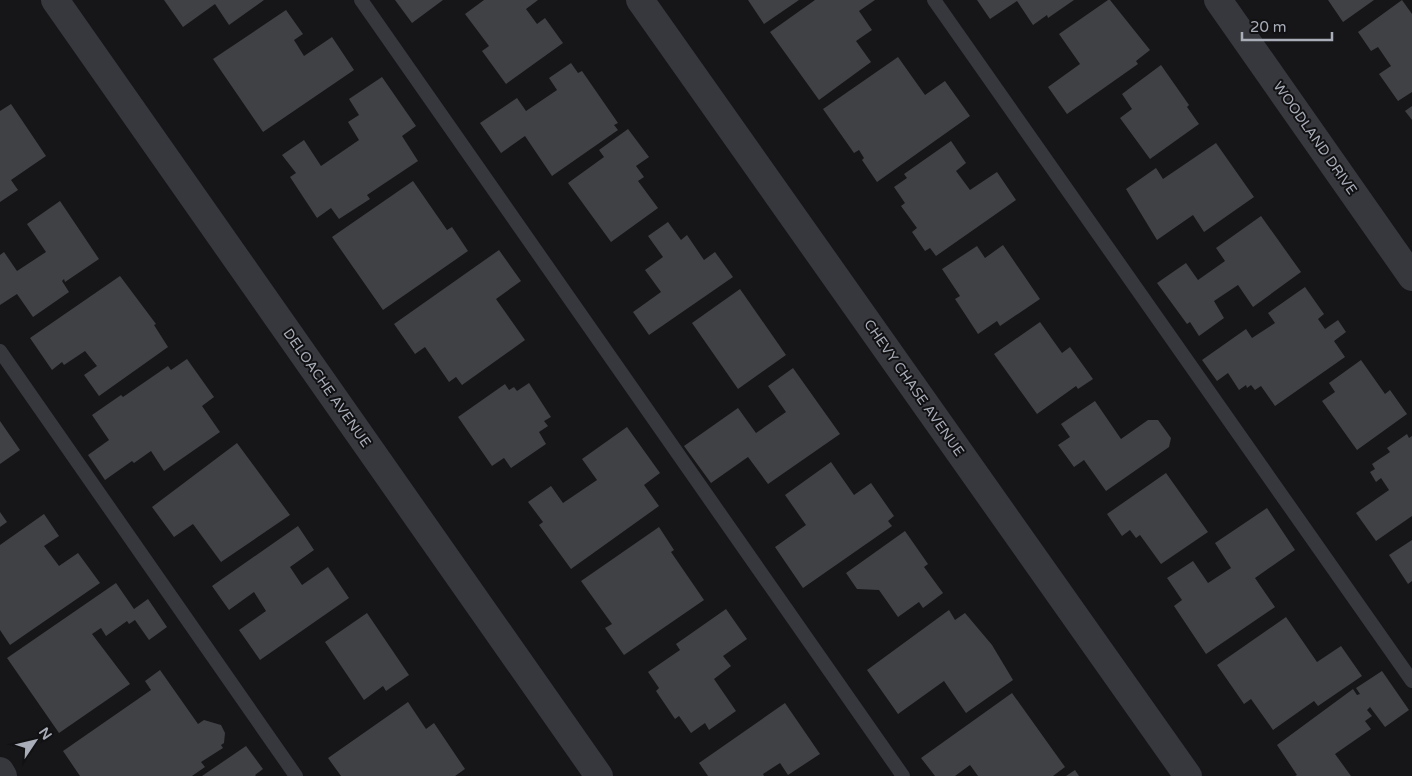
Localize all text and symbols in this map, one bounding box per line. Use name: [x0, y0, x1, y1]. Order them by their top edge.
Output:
scale bar: [1242, 10, 1332, 42]
text: 20 m: [1250, 18, 1287, 36]
street label: WOODLAND DRIVE: [1270, 78, 1360, 198]
street label: CHEVY CHASE AVENUE: [860, 316, 968, 460]
street label: DELOACHE AVENUE: [280, 325, 374, 451]
north arrow: [10, 716, 60, 766]
text: N: [35, 724, 55, 743]

